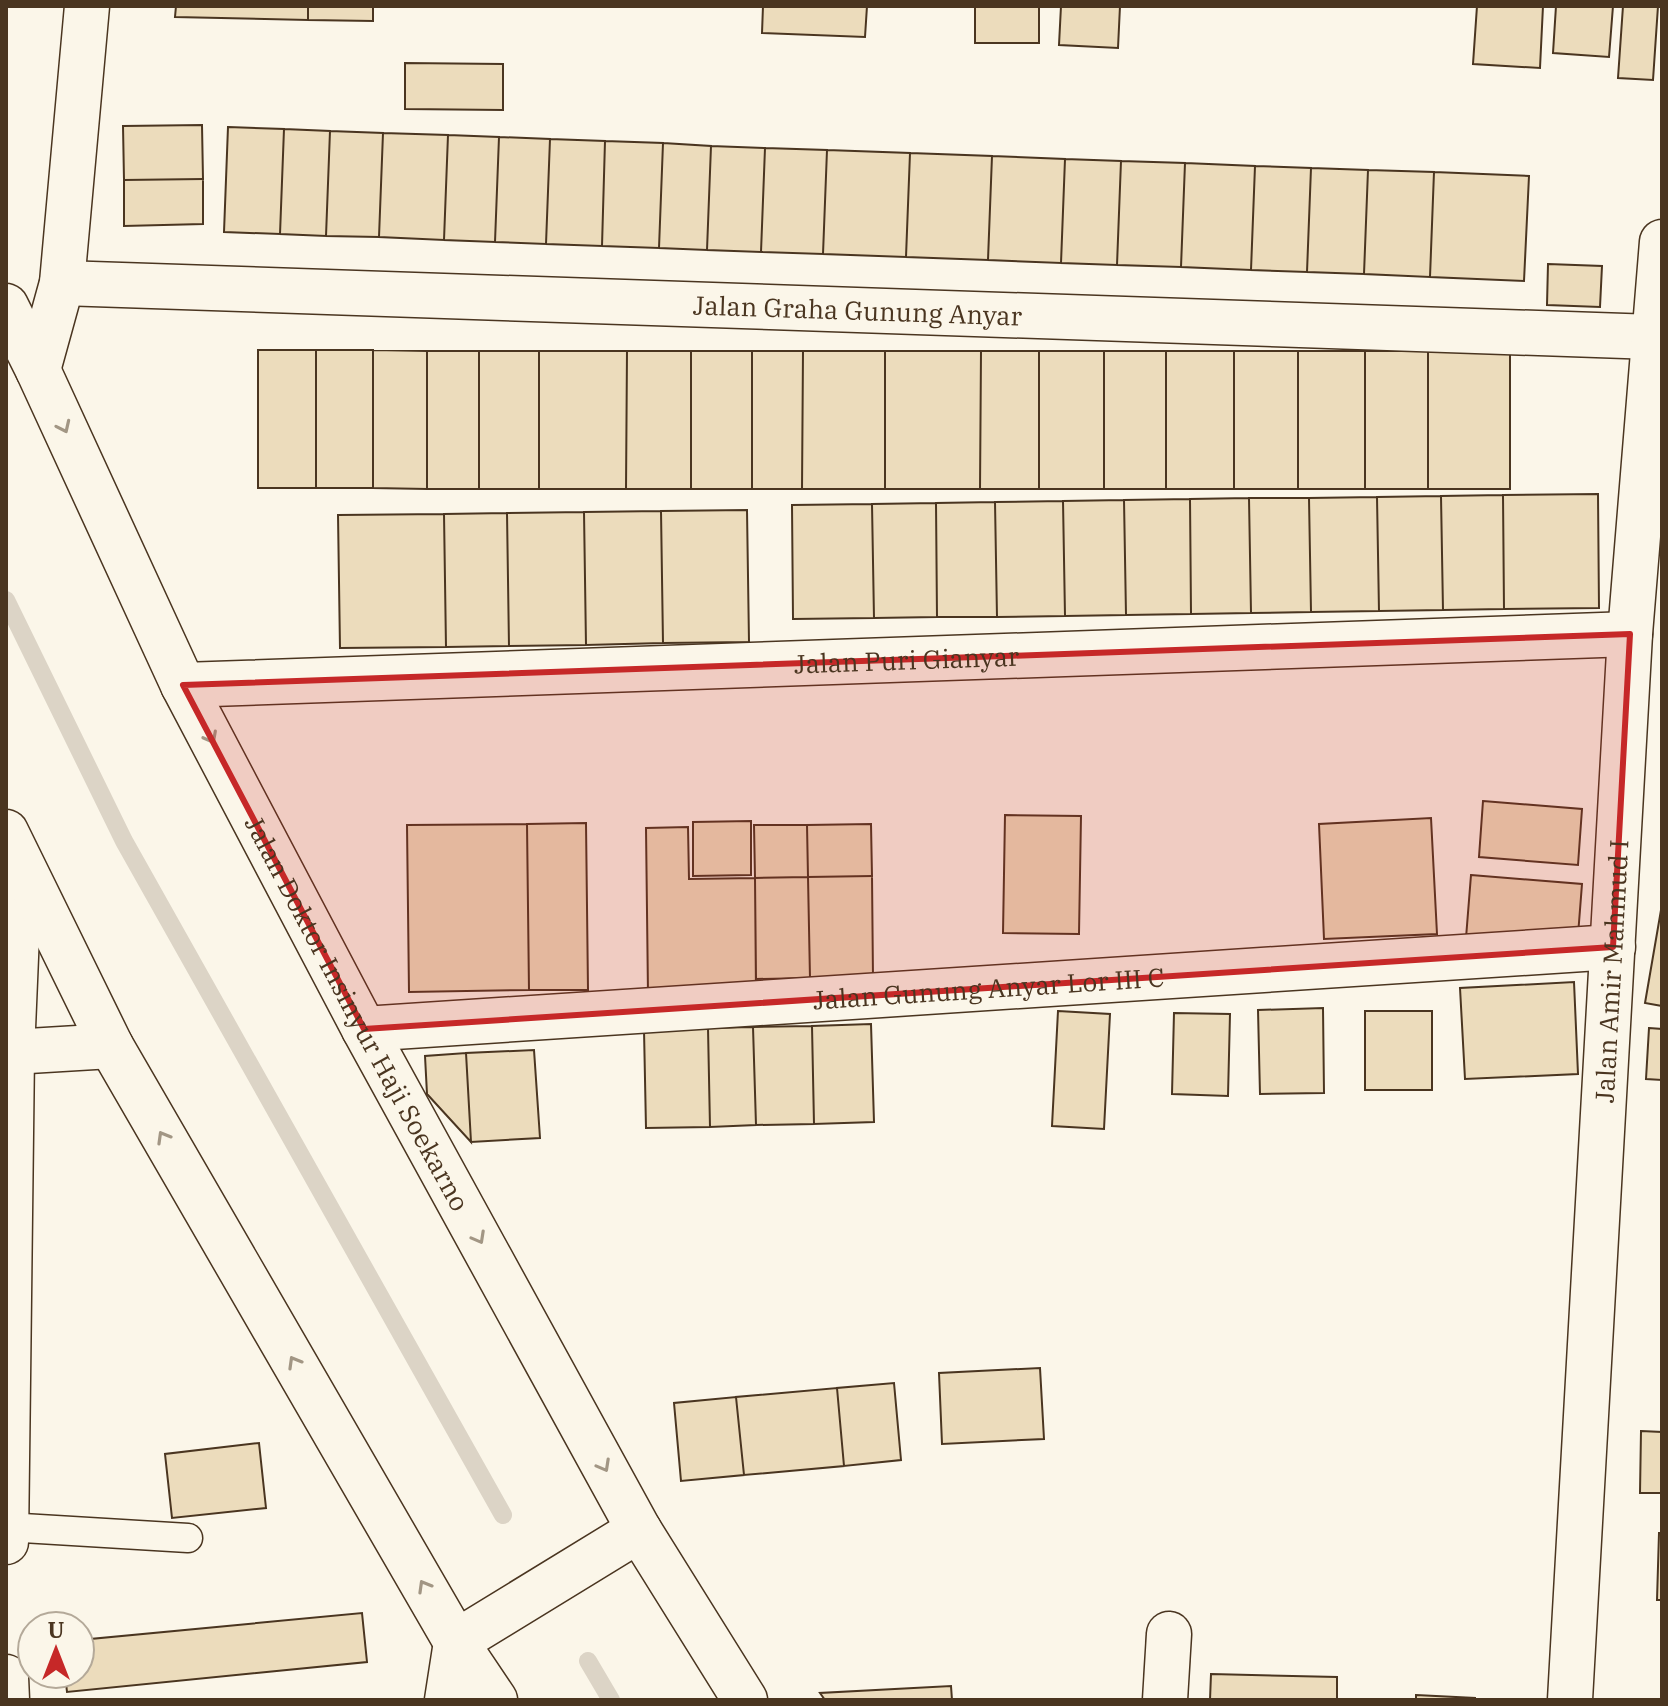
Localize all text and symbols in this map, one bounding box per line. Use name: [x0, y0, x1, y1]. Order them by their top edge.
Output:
street label: Jalan Graha Gunung Anyar: [692, 287, 1023, 333]
one-way arrow: [55, 418, 71, 433]
street label: Jalan Puri Gianyar: [793, 639, 1020, 680]
one-way arrow: [202, 729, 217, 744]
street label: Jalan Doktor Insinyur Haji Soekarno: [238, 810, 477, 1217]
street label: Jalan Amir Mahmud I: [1587, 838, 1635, 1104]
street label: Jalan Gunung Anyar Lor III C: [812, 959, 1165, 1016]
one-way arrow: [157, 1131, 173, 1145]
one-way arrow: [469, 1230, 485, 1244]
one-way arrow: [288, 1356, 303, 1370]
one-way arrow: [594, 1458, 610, 1472]
one-way arrow: [418, 1581, 434, 1595]
north arrow: [16, 1610, 96, 1690]
text: U: [48, 1615, 65, 1644]

